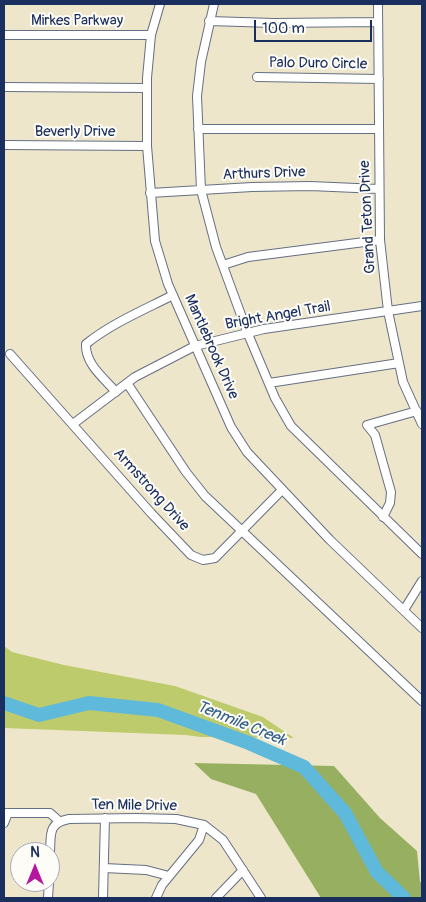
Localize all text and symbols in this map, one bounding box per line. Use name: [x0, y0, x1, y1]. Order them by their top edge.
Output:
scale bar: [256, 10, 374, 42]
street label: Mirkes Parkway: [31, 12, 123, 30]
text: 100 m: [262, 19, 305, 38]
street label: Palo Duro Circle: [269, 54, 367, 74]
street label: Beverly Drive: [35, 123, 115, 141]
street label: Grand Teton Drive: [356, 160, 380, 274]
street label: Arthurs Drive: [222, 164, 306, 184]
street label: Mantlebrook Drive: [180, 292, 242, 402]
street label: Bright Angel Trail: [224, 298, 332, 334]
street label: Armstrong Drive: [109, 445, 193, 535]
water label: Tenmile Creek: [194, 697, 288, 751]
street label: Ten Mile Drive: [91, 796, 177, 816]
north arrow: [10, 842, 60, 892]
text: N: [30, 844, 40, 861]

